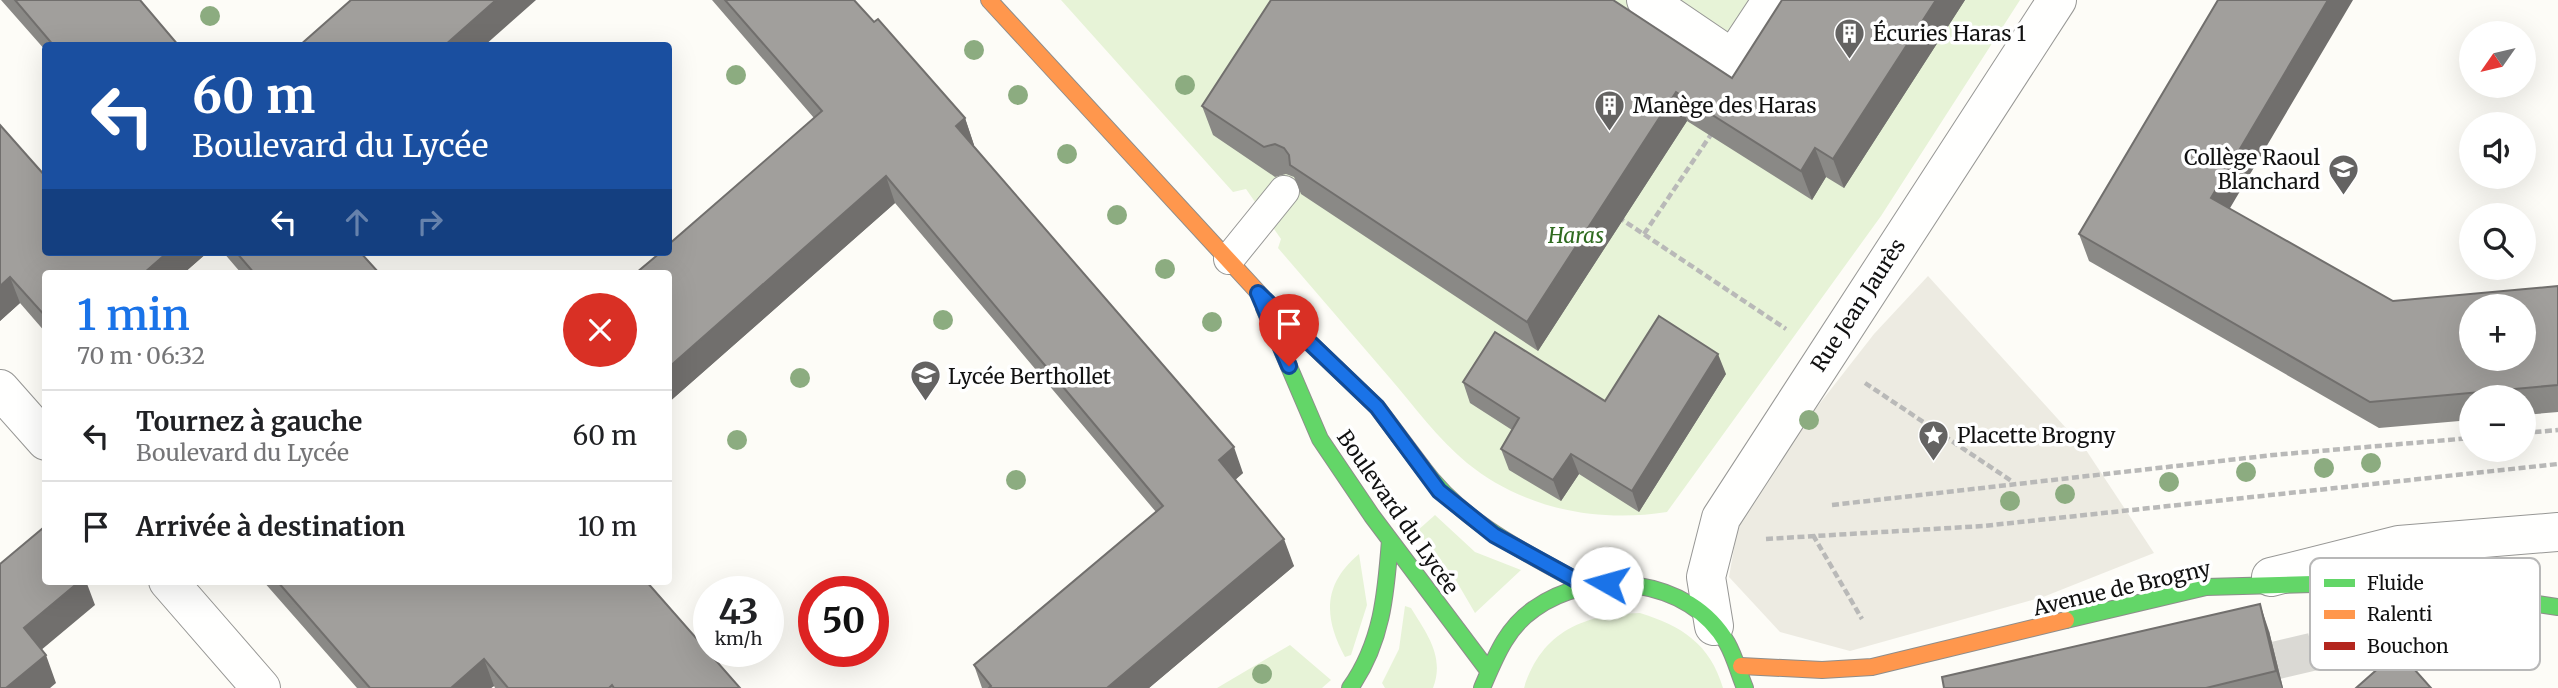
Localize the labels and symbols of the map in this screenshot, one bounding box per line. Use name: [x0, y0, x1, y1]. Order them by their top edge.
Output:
building icon: Écuries Haras 1: [1833, 16, 1867, 60]
place label: Écuries Haras 1: [1873, 19, 2026, 47]
north arrow: [2459, 21, 2536, 98]
building icon: Manège des Haras: [1593, 88, 1627, 132]
place label: Manège des Haras: [1633, 92, 1817, 119]
place label: Collège Raoul Blanchard: [2184, 144, 2320, 195]
school or university icon: Collège Raoul Blanchard: [2326, 152, 2360, 196]
park label: Haras: [1547, 222, 1604, 249]
street label: Rue Jean Jaurès: [1805, 233, 1911, 377]
pin: [1259, 294, 1319, 366]
school or university icon: Lycée Berthollet: [908, 359, 942, 403]
place label: Lycée Berthollet: [948, 363, 1111, 390]
place icon: Placette Brogny: [1917, 418, 1951, 462]
place label: Placette Brogny: [1957, 422, 2116, 449]
street label: Boulevard du Lycée: [1331, 425, 1465, 599]
position arrow: [1570, 546, 1644, 620]
street label: Avenue de Brogny: [2030, 554, 2214, 622]
legend: [2310, 558, 2540, 670]
text: Fluide: [2367, 571, 2424, 595]
speed limit sign: 50: [798, 576, 889, 667]
text: Ralenti: [2367, 602, 2432, 626]
text: Bouchon: [2367, 634, 2449, 658]

